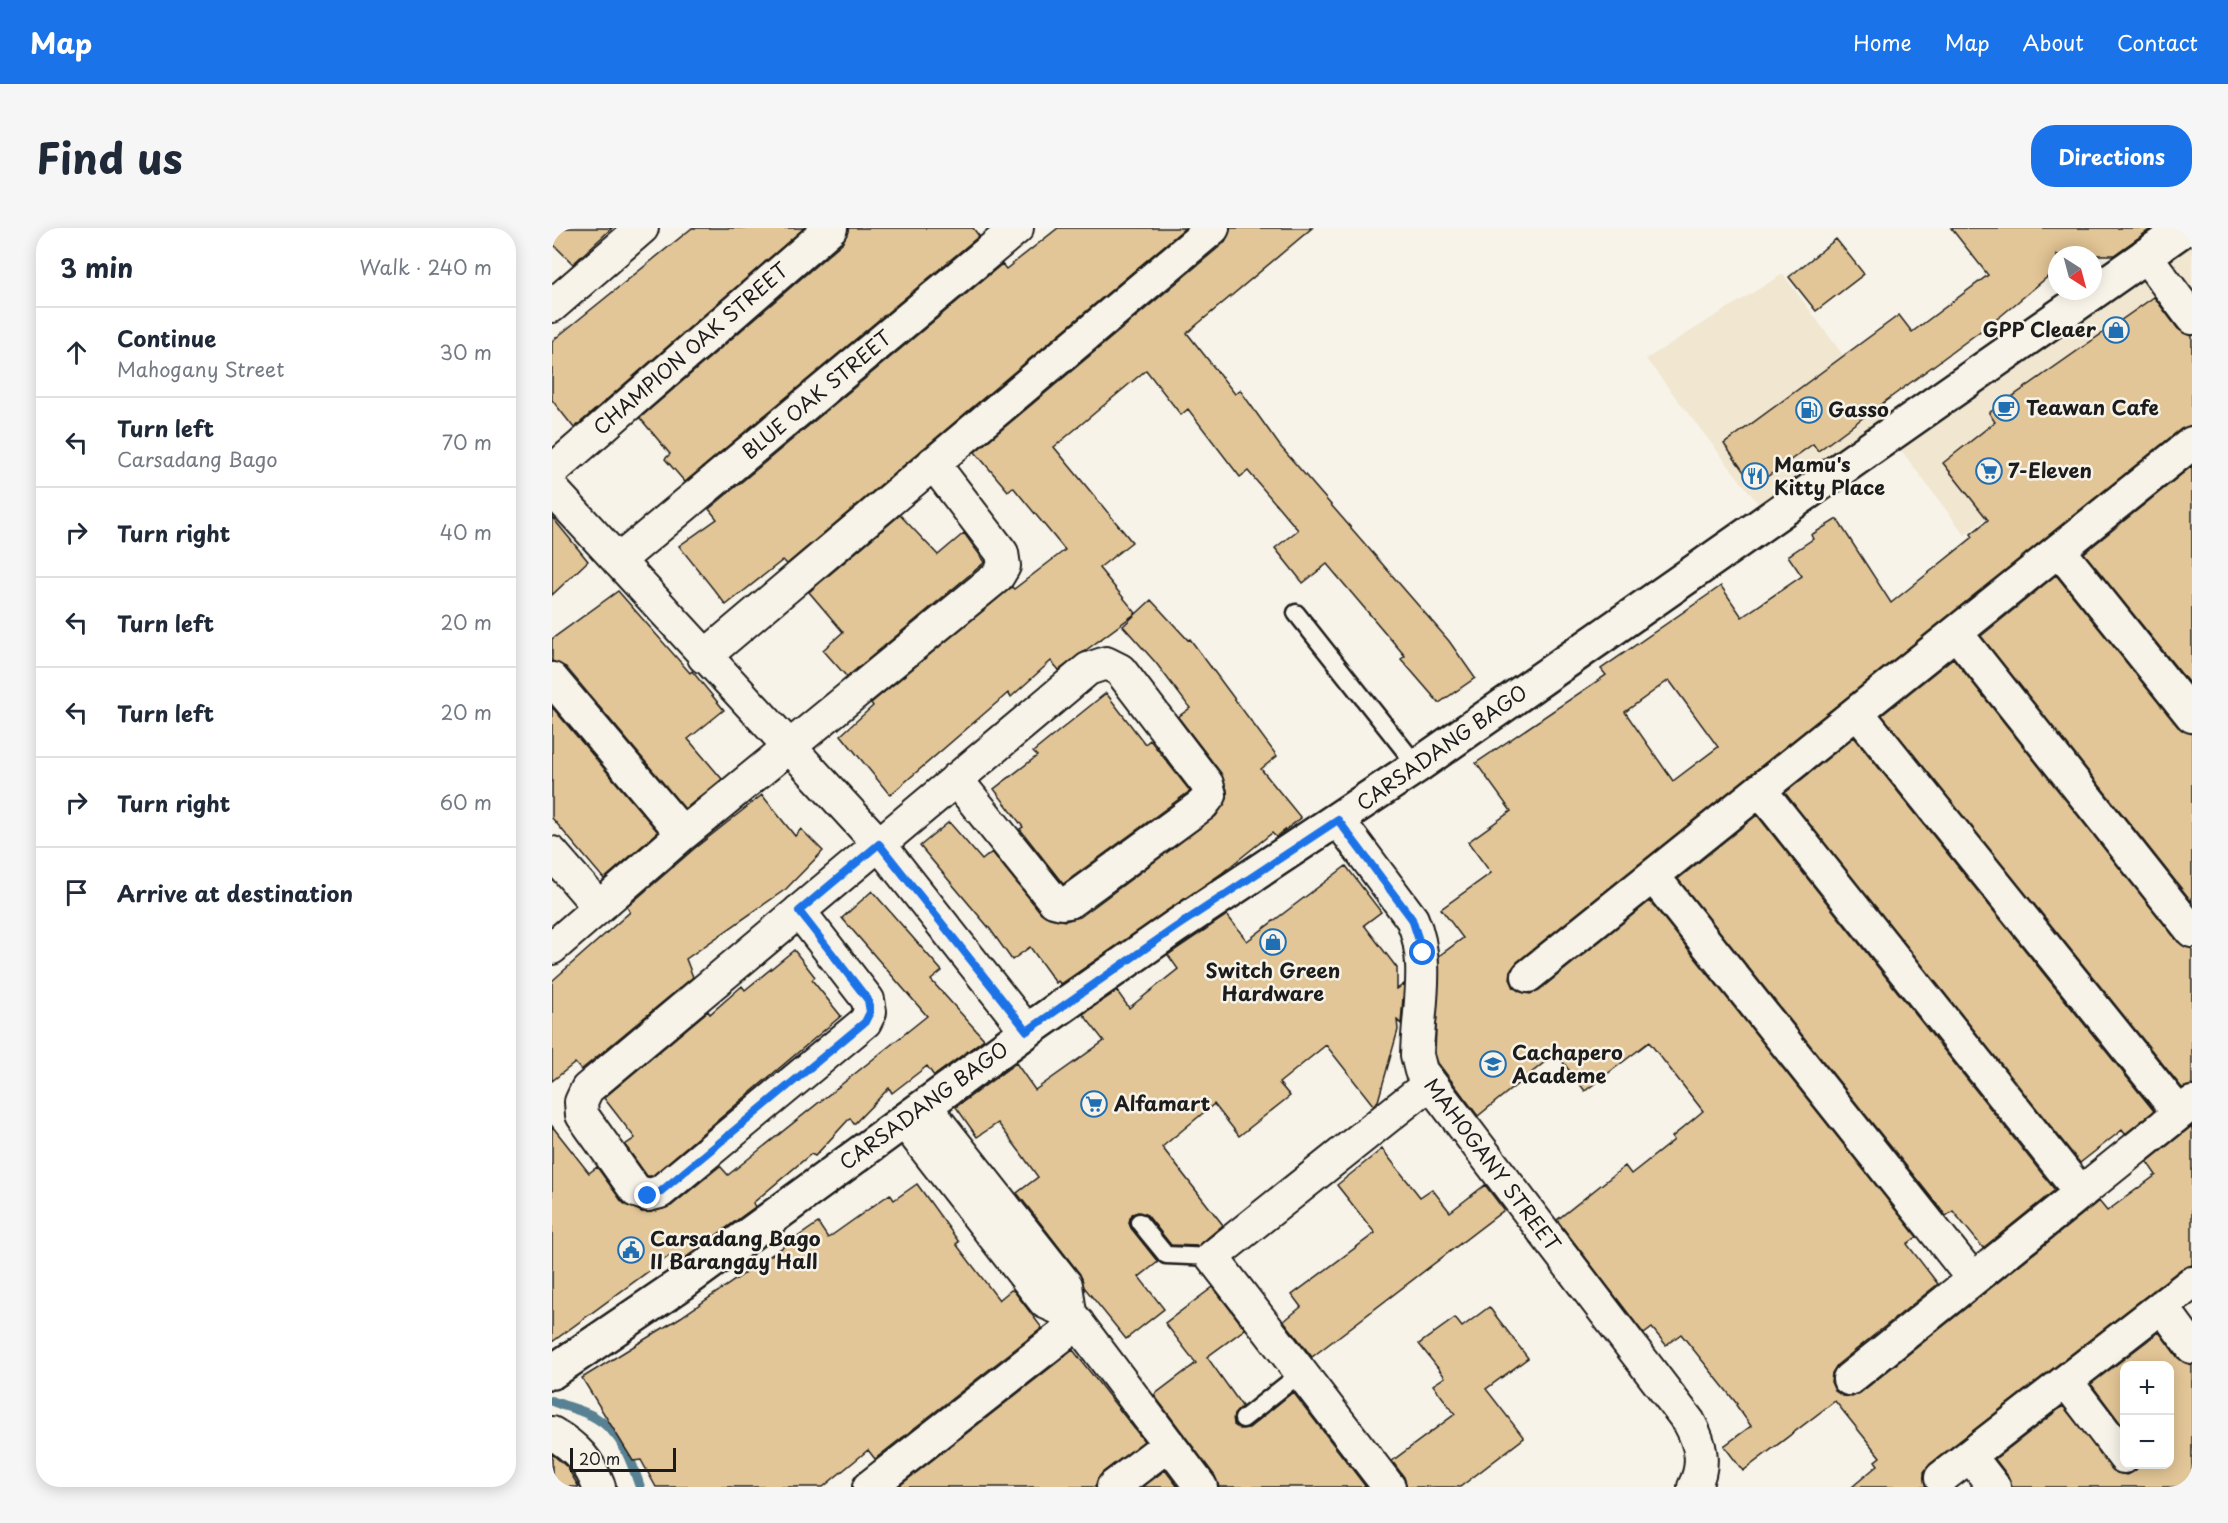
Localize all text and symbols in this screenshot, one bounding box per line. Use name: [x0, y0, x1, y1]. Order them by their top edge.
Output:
text: Map: [30, 21, 92, 64]
text: Home: [1853, 26, 1912, 58]
text: Map: [1945, 26, 1990, 58]
text: About: [2023, 26, 2084, 58]
text: Contact: [2117, 26, 2198, 58]
text: Find us: [36, 125, 183, 188]
button: Directions: [2031, 125, 2192, 187]
north arrow: [2048, 246, 2102, 300]
text: 3 min: [60, 248, 133, 287]
text: Walk · 240 m: [359, 252, 492, 282]
street label: CHAMPION OAK STREET: [586, 255, 795, 442]
place label: GPP Cleaer: [1983, 314, 2097, 344]
shop icon: GPP Cleaer: [2101, 315, 2131, 345]
text: Continue: [117, 321, 216, 354]
street label: BLUE OAK STREET: [735, 322, 898, 466]
icon: ahead: [60, 336, 93, 369]
text: 30 m: [439, 337, 492, 367]
text: Mahogany Street: [117, 354, 284, 384]
place label: Teawan Cafe: [2026, 392, 2159, 422]
cafe icon: Teawan Cafe: [1991, 393, 2021, 423]
place label: Gasso: [1828, 394, 1889, 424]
fuel station icon: Gasso: [1794, 395, 1824, 425]
text: Turn left: [117, 411, 214, 444]
icon: left: [60, 426, 93, 459]
text: 70 m: [442, 427, 492, 457]
text: Carsadang Bago: [117, 444, 278, 474]
place label: Mamu's Kitty Place: [1774, 449, 1885, 502]
place label: 7-Eleven: [2008, 455, 2092, 485]
supermarket icon: 7-Eleven: [1974, 456, 2004, 486]
restaurant icon: Mamu's Kitty Place: [1740, 461, 1770, 491]
icon: right: [60, 516, 93, 549]
text: Turn right: [117, 516, 230, 549]
text: 40 m: [440, 517, 492, 547]
icon: left: [60, 606, 93, 639]
text: Turn left: [117, 606, 214, 639]
text: 20 m: [440, 607, 492, 637]
street label: CARSADANG BAGO: [1350, 677, 1533, 817]
icon: left: [60, 696, 93, 729]
text: Turn left: [117, 696, 214, 729]
text: 20 m: [440, 697, 492, 727]
icon: right: [60, 786, 93, 819]
text: Turn right: [117, 786, 230, 819]
text: 60 m: [440, 787, 492, 817]
icon: arrive: [60, 876, 93, 909]
text: Arrive at destination: [117, 876, 353, 909]
shop icon: Switch Green Hardware: [1258, 927, 1288, 957]
route start: [1409, 939, 1435, 965]
place label: Switch Green Hardware: [1206, 955, 1340, 1008]
street label: CARSADANG BAGO: [833, 1034, 1014, 1177]
place label: Cachapero Academe: [1511, 1037, 1623, 1090]
school or university icon: Cachapero Academe: [1478, 1049, 1508, 1079]
street label: MAHOGANY STREET: [1417, 1071, 1568, 1258]
place label: Alfamart: [1114, 1088, 1210, 1118]
supermarket icon: Alfamart: [1079, 1089, 1109, 1119]
route end: [634, 1182, 660, 1208]
place label: Carsadang Bago II Barangay Hall: [650, 1223, 821, 1276]
public building icon: Carsadang Bago II Barangay Hall: [616, 1235, 646, 1265]
map controls: [2120, 1361, 2174, 1469]
button: +: [2120, 1361, 2174, 1415]
button: −: [2120, 1415, 2174, 1469]
scale bar: [570, 1445, 676, 1472]
text: 20 m: [579, 1446, 620, 1470]

